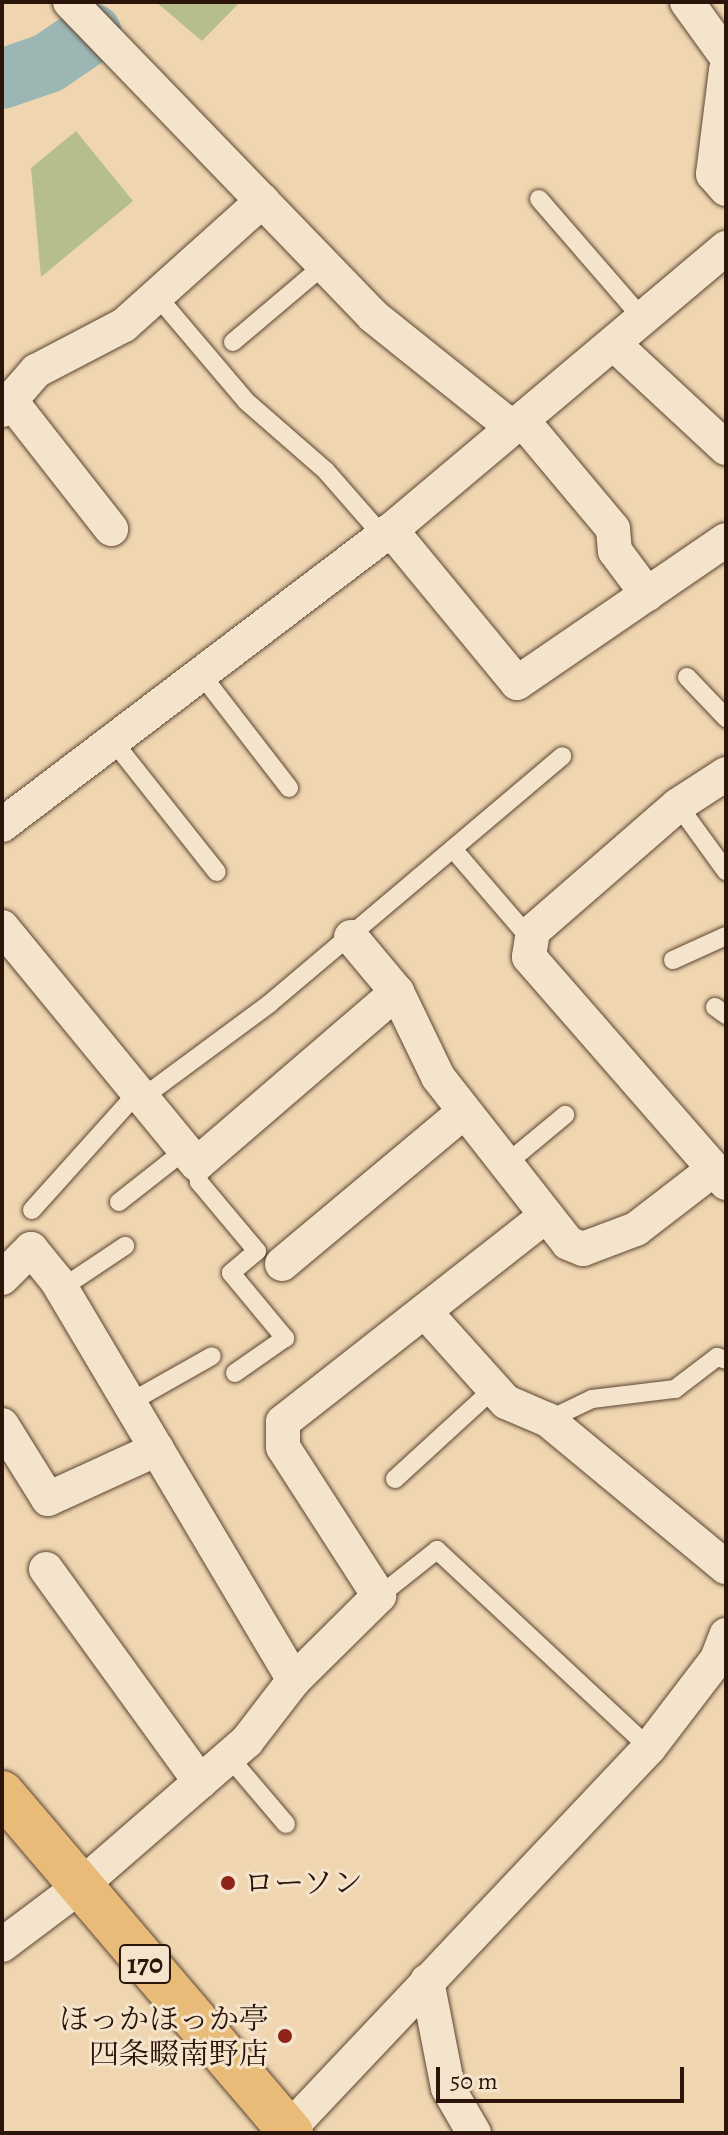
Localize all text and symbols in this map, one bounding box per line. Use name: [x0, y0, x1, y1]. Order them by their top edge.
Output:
place label: ローソン: [244, 1865, 364, 1901]
marker: ローソン: [219, 1874, 237, 1892]
road number: 170: [117, 1940, 173, 1988]
place label: ほっかほっか亭 四条畷南野店: [59, 2001, 269, 2072]
marker: ほっかほっか亭 四条畷南野店: [276, 2027, 294, 2045]
scale bar: [440, 2051, 688, 2101]
text: 50 m: [450, 2065, 498, 2097]

